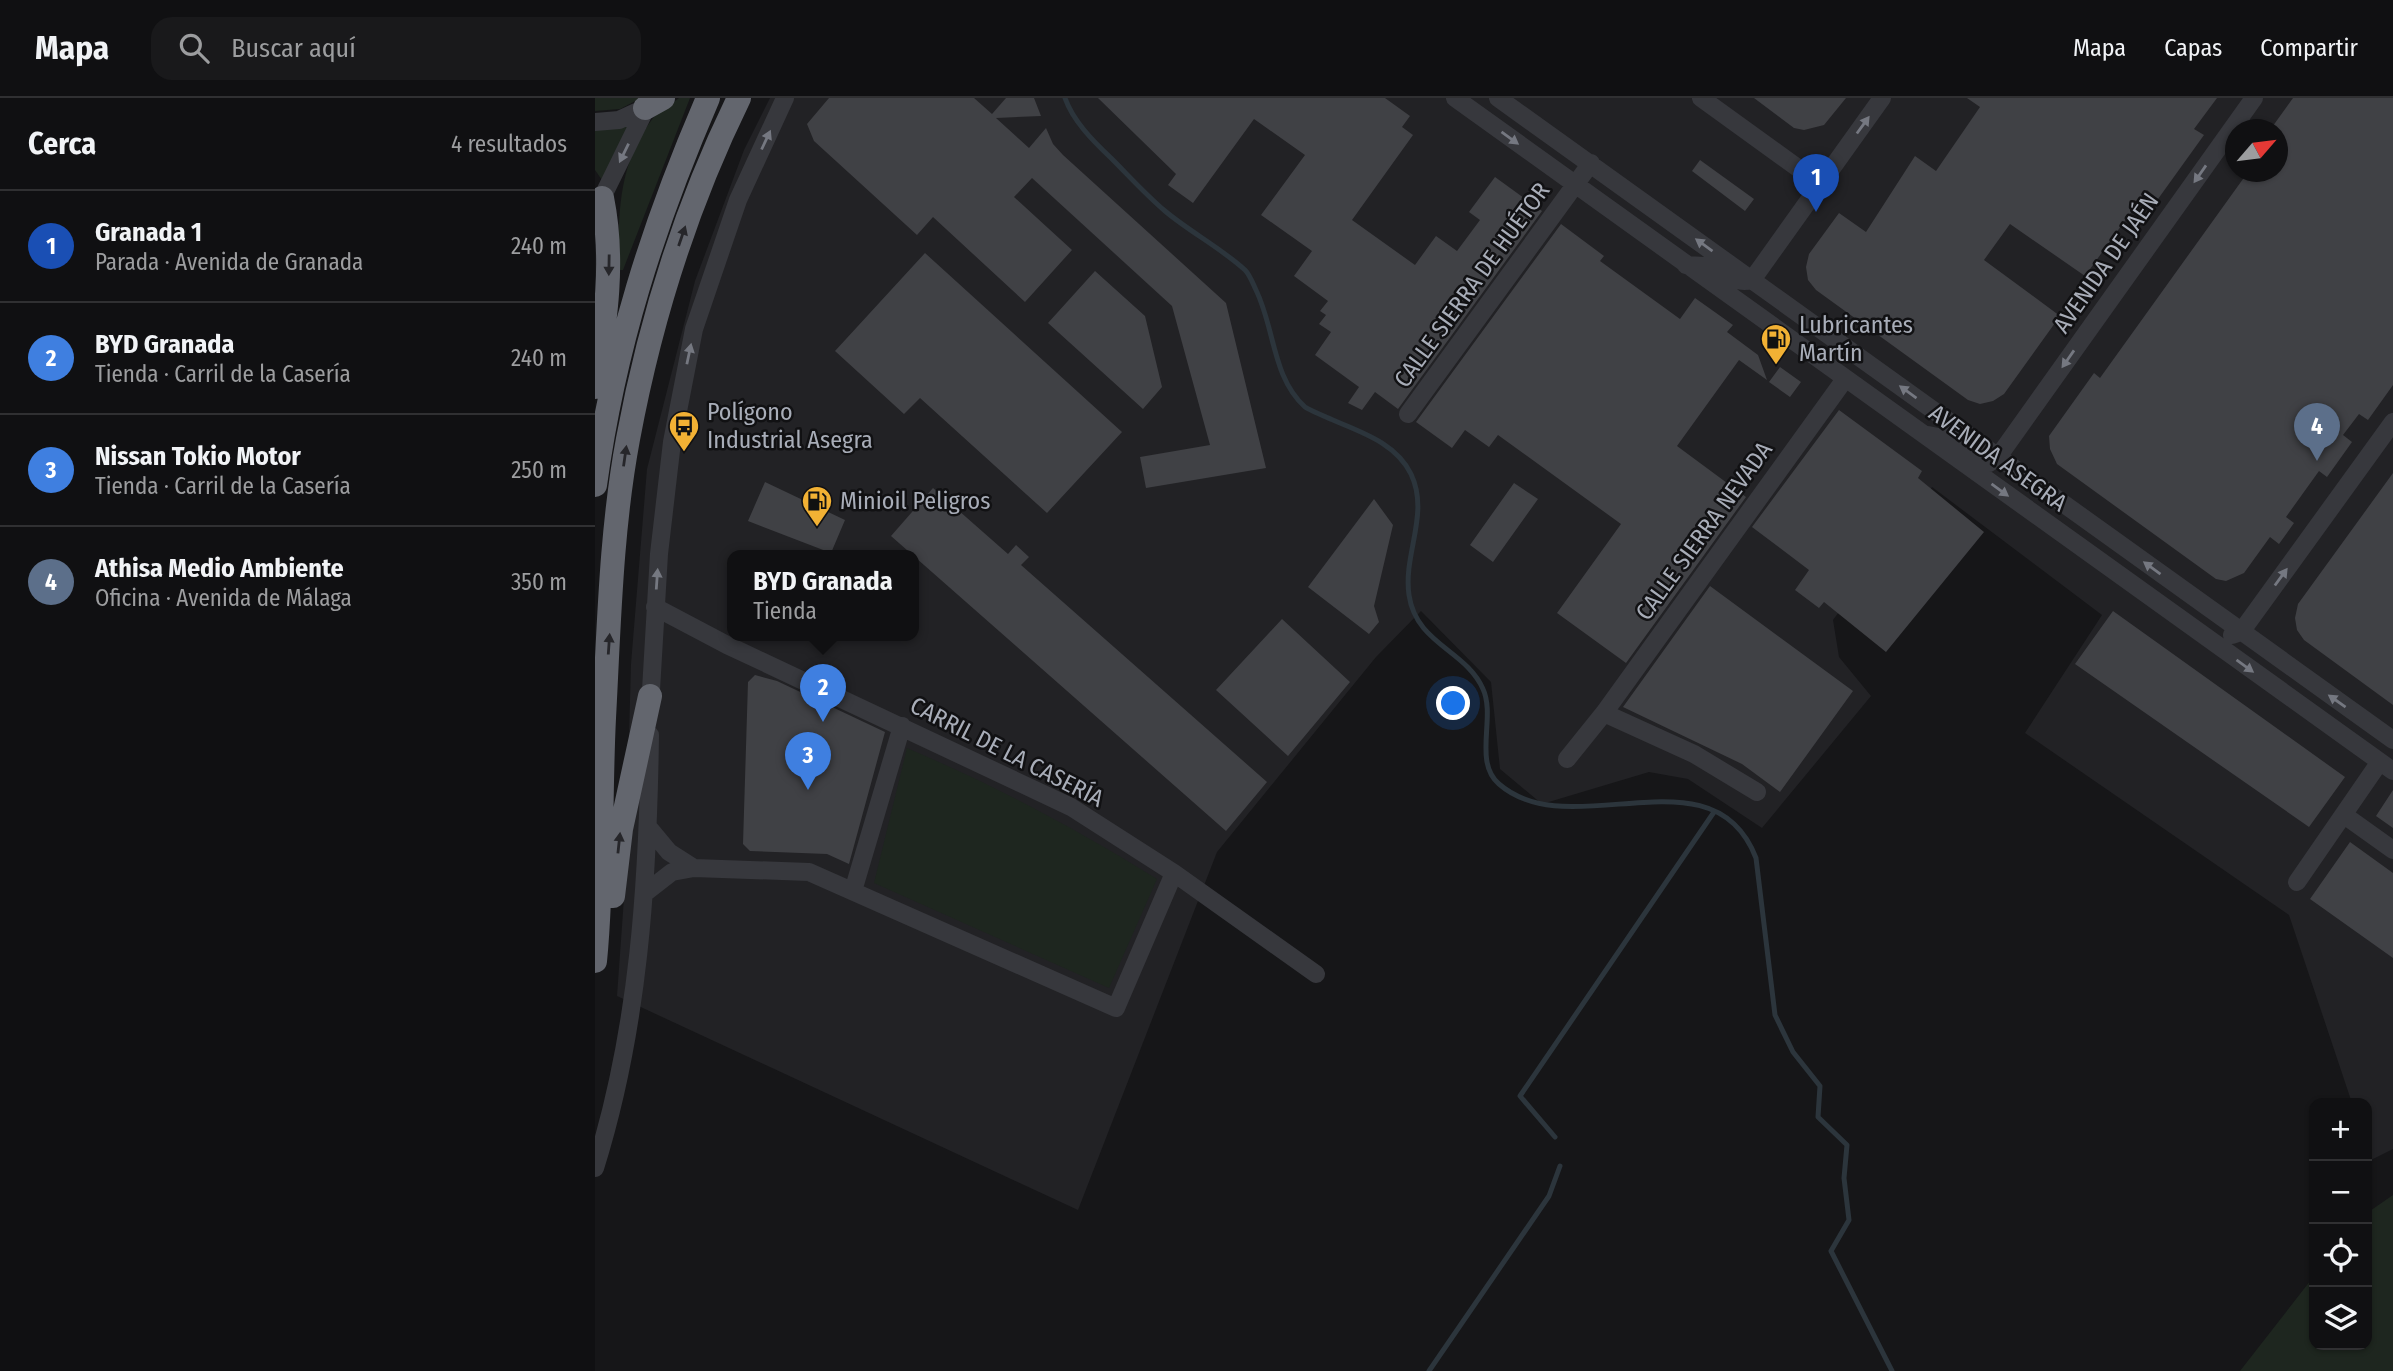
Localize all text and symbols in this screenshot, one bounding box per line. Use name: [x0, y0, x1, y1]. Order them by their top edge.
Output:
search box: [151, 17, 641, 80]
text: Mapa: [35, 28, 109, 68]
icon: search: [175, 29, 213, 67]
text: Buscar aquí: [231, 33, 356, 64]
text: Mapa: [2073, 34, 2126, 62]
text: Capas: [2164, 34, 2222, 62]
text: Compartir: [2260, 34, 2358, 62]
one-way arrow: [1855, 116, 1869, 134]
north arrow: [2225, 119, 2288, 182]
text: Cerca: [28, 126, 96, 162]
text: 4 resultados: [451, 130, 567, 158]
one-way arrow: [760, 130, 771, 150]
one-way arrow: [1501, 131, 1519, 145]
one-way arrow: [618, 143, 629, 163]
pin: 1: [1793, 154, 1839, 212]
one-way arrow: [2193, 165, 2207, 183]
street label: CALLE SIERRA DE HUÉTOR: [1388, 177, 1556, 393]
street label: AVENIDA DE JAÉN: [2047, 187, 2165, 338]
text: Granada 1: [95, 217, 202, 248]
one-way arrow: [677, 225, 688, 246]
text: 1: [46, 232, 56, 260]
text: 240 m: [511, 232, 567, 260]
one-way arrow: [1694, 238, 1713, 252]
text: Parada · Avenida de Granada: [95, 248, 363, 276]
one-way arrow: [603, 255, 614, 277]
place label: Lubricantes Martín: [1799, 311, 1913, 367]
fuel station icon: Lubricantes Martín: [1759, 322, 1793, 366]
text: BYD Granada: [95, 329, 234, 360]
one-way arrow: [683, 343, 694, 365]
text: 2: [46, 344, 56, 372]
text: 240 m: [511, 344, 567, 372]
one-way arrow: [2061, 350, 2075, 368]
text: Tienda · Carril de la Casería: [95, 360, 351, 388]
one-way arrow: [1899, 386, 1917, 400]
place label: Polígono Industrial Asegra: [707, 398, 873, 454]
street label: AVENIDA ASEGRA: [1924, 399, 2073, 518]
pin: 4: [2294, 403, 2340, 461]
bus stop icon: Polígono Industrial Asegra: [667, 409, 701, 453]
street label: CALLE SIERRA NEVADA: [1630, 436, 1778, 626]
text: Nissan Tokio Motor: [95, 441, 301, 472]
one-way arrow: [620, 445, 631, 467]
text: 3: [46, 456, 56, 484]
text: 250 m: [511, 456, 567, 484]
text: Tienda · Carril de la Casería: [95, 472, 351, 500]
one-way arrow: [1991, 483, 2009, 497]
fuel station icon: Minioil Peligros: [800, 484, 834, 528]
place label: Minioil Peligros: [840, 487, 990, 515]
popup: [727, 550, 919, 641]
text: Athisa Medio Ambiente: [95, 553, 344, 584]
one-way arrow: [2143, 562, 2161, 576]
text: BYD Granada: [753, 566, 893, 597]
text: 4: [45, 568, 57, 596]
text: 350 m: [511, 568, 567, 596]
one-way arrow: [652, 568, 663, 590]
one-way arrow: [2274, 568, 2288, 586]
text: Oficina · Avenida de Málaga: [95, 584, 352, 612]
text: Tienda: [753, 597, 817, 625]
one-way arrow: [603, 633, 614, 655]
one-way arrow: [2235, 658, 2253, 673]
pin: 2: [800, 664, 846, 722]
your location: [1436, 686, 1470, 720]
street label: CARRIL DE LA CASERÍA: [906, 690, 1109, 813]
one-way arrow: [2328, 694, 2346, 708]
pin: 3: [785, 732, 831, 790]
one-way arrow: [614, 832, 625, 854]
map controls: [2309, 1098, 2372, 1350]
button: +: [2309, 1098, 2372, 1161]
button: −: [2309, 1161, 2372, 1224]
button: locate: [2309, 1224, 2372, 1287]
button: layers: [2309, 1287, 2372, 1350]

